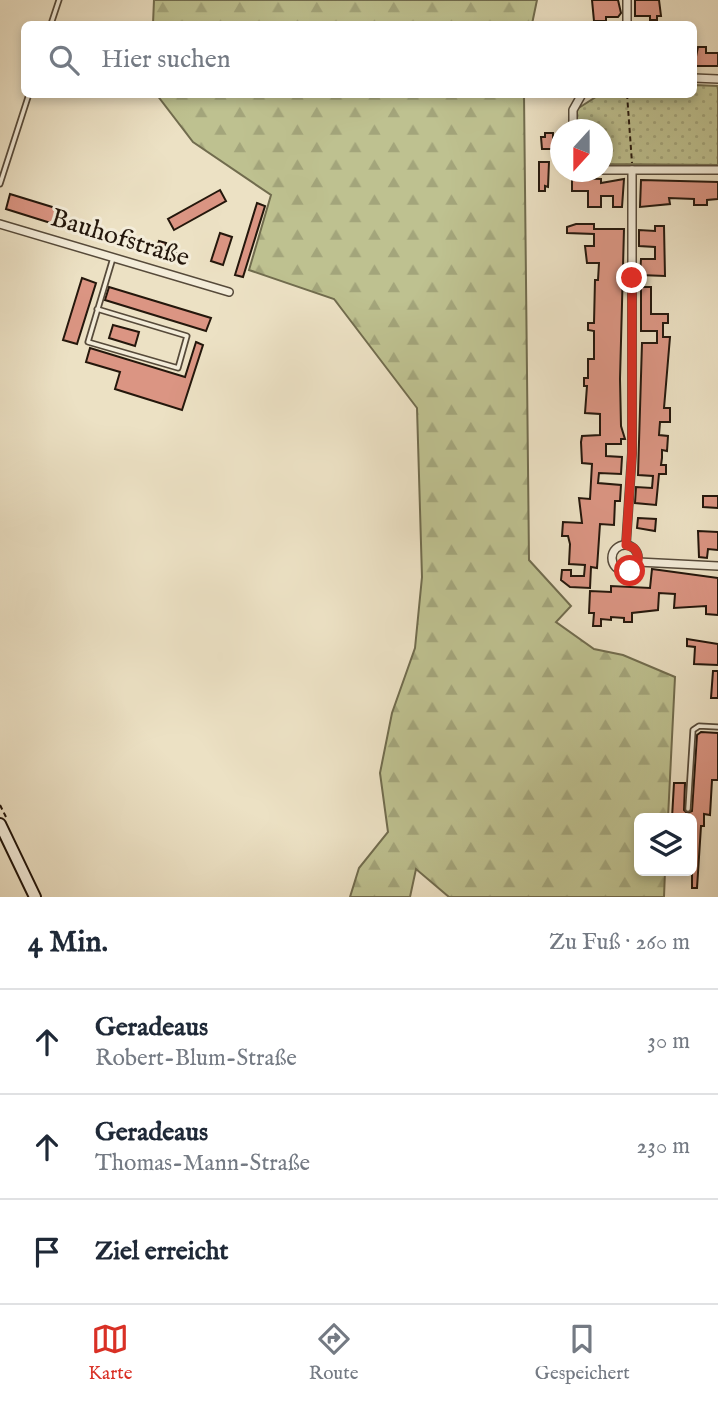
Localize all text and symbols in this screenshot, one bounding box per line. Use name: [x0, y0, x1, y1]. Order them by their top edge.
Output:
search box: [21, 21, 697, 98]
icon: search: [45, 41, 83, 79]
text: Hier suchen: [101, 43, 231, 76]
north arrow: [550, 119, 613, 182]
street label: Bauhofstraße: [47, 201, 193, 275]
route end: [616, 262, 647, 293]
route start: [614, 555, 645, 586]
map controls: [634, 813, 697, 876]
button: layers: [634, 813, 697, 876]
text: 4 Min.: [28, 924, 108, 962]
text: Zu Fuß · 260 m: [549, 928, 690, 957]
text: Geradeaus: [95, 1011, 208, 1044]
icon: ahead: [28, 1023, 66, 1061]
text: 30 m: [647, 1027, 690, 1056]
text: Robert-Blum-Straße: [95, 1044, 297, 1073]
text: Geradeaus: [95, 1116, 208, 1149]
icon: ahead: [28, 1128, 66, 1166]
text: 230 m: [637, 1132, 690, 1161]
text: Thomas-Mann-Straße: [95, 1149, 310, 1178]
icon: arrive: [28, 1233, 66, 1271]
text: Ziel erreicht: [95, 1235, 228, 1268]
tab: Karte: [88, 1320, 132, 1386]
tab: Route: [309, 1320, 358, 1386]
tab: Gespeichert: [535, 1320, 630, 1386]

